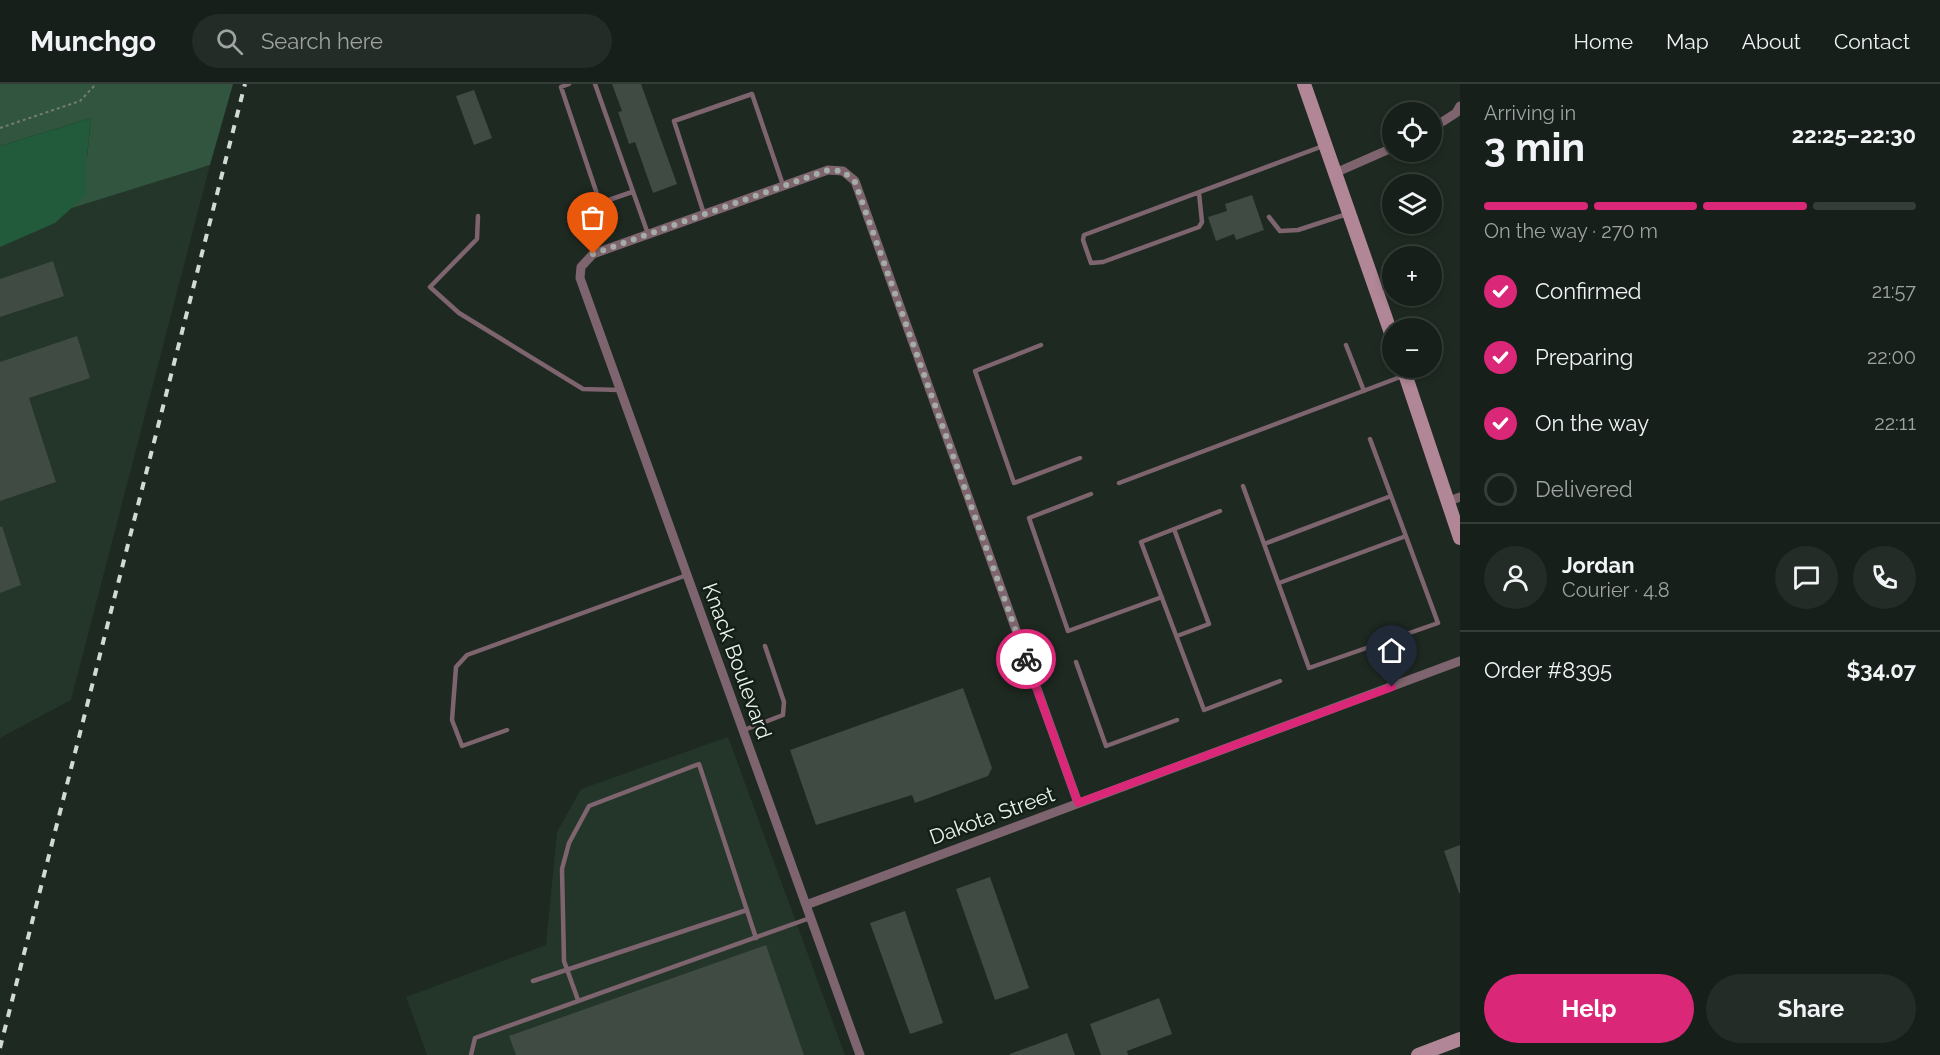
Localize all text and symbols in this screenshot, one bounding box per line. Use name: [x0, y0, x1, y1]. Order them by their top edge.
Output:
search box: [192, 14, 612, 68]
text: Munchgo: [30, 25, 156, 58]
icon: search: [213, 25, 246, 58]
text: Search here: [261, 28, 383, 54]
text: Home: [1574, 29, 1633, 54]
text: Map: [1666, 29, 1709, 54]
text: About: [1742, 29, 1801, 54]
text: Contact: [1834, 29, 1910, 54]
text: Arriving in: [1484, 101, 1576, 125]
map controls: [1382, 102, 1442, 378]
button: locate: [1382, 102, 1442, 162]
text: 22:25–22:30: [1792, 122, 1916, 148]
text: 3 min: [1484, 124, 1585, 170]
button: layers: [1382, 174, 1442, 234]
pin: [567, 192, 618, 254]
icon: bag: [576, 201, 609, 234]
text: On the way · 270 m: [1484, 219, 1658, 243]
button: +: [1382, 246, 1442, 306]
icon: check: [1484, 275, 1517, 308]
text: Confirmed: [1535, 278, 1642, 304]
text: 21:57: [1872, 279, 1916, 303]
button: −: [1382, 318, 1442, 378]
icon: check: [1484, 341, 1517, 374]
text: Preparing: [1535, 344, 1633, 370]
text: 22:00: [1867, 345, 1916, 369]
icon: check: [1484, 407, 1517, 440]
text: On the way: [1535, 410, 1649, 436]
text: 22:11: [1874, 411, 1916, 435]
text: Delivered: [1535, 476, 1633, 502]
button: person: [1484, 546, 1547, 609]
button: chat: [1775, 546, 1838, 609]
button: phone: [1853, 546, 1916, 609]
text: Jordan: [1562, 552, 1634, 578]
text: Courier · 4.8: [1562, 578, 1670, 602]
street label: Knack Boulevard: [698, 579, 777, 742]
pin: [1366, 625, 1417, 687]
courier: [996, 629, 1056, 689]
icon: home: [1375, 634, 1408, 667]
icon: bike: [1010, 643, 1043, 676]
text: Order #8395: [1484, 657, 1612, 683]
text: $34.07: [1847, 657, 1916, 683]
street label: Dakota Street: [926, 781, 1058, 850]
button: Help: [1484, 974, 1694, 1043]
button: Share: [1706, 974, 1916, 1043]

